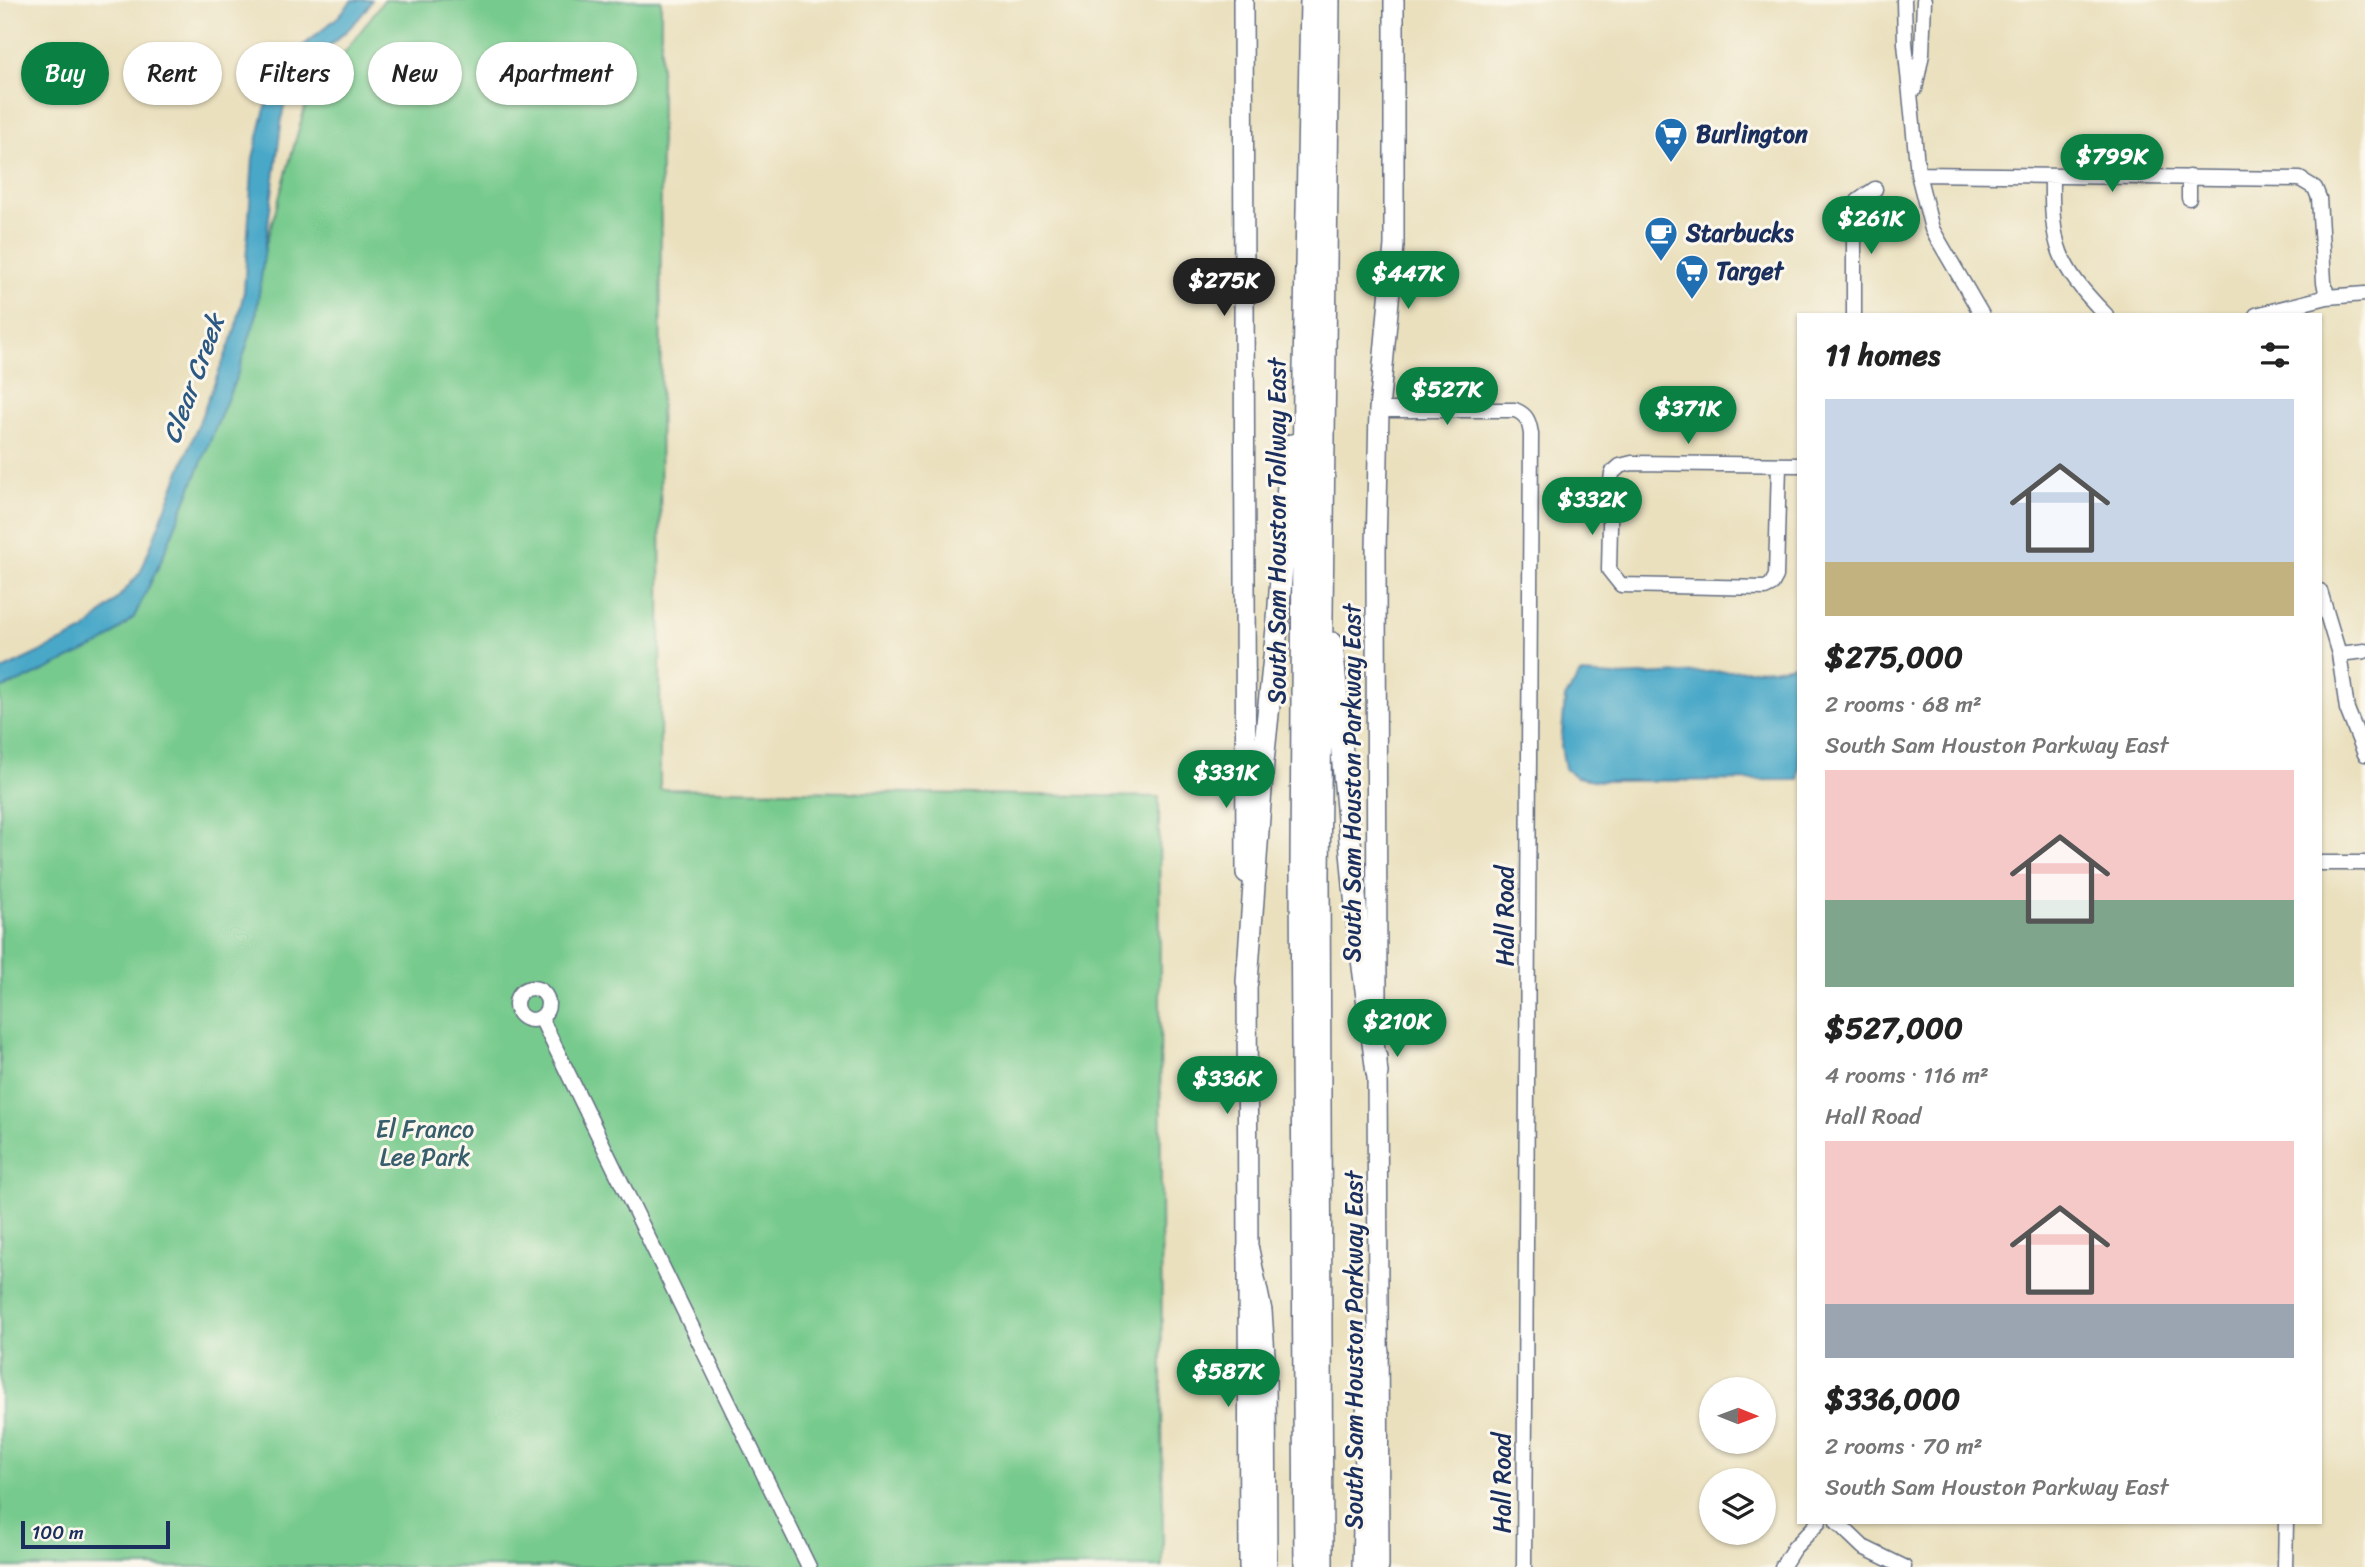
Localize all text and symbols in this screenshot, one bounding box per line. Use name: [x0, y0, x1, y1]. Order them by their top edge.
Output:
chip: Buy: [21, 42, 109, 105]
chip: Rent: [123, 42, 222, 105]
chip: Filters: [236, 42, 354, 105]
chip: New: [368, 42, 462, 105]
chip: Apartment: [476, 42, 637, 105]
place label: Burlington: [1696, 113, 1808, 155]
supermarket icon: Burlington: [1652, 115, 1690, 164]
pin: $799K: [2063, 134, 2161, 194]
text: $799K: [2077, 136, 2147, 177]
pin: $261K: [1822, 196, 1920, 256]
text: $261K: [1838, 198, 1904, 239]
place label: Starbucks: [1685, 212, 1795, 254]
cafe icon: Starbucks: [1642, 214, 1680, 263]
place label: Target: [1716, 250, 1785, 292]
pin: $447K: [1359, 252, 1457, 311]
supermarket icon: Target: [1673, 252, 1711, 301]
text: $447K: [1372, 253, 1444, 294]
pin: $275K: [1175, 258, 1273, 318]
text: $275K: [1189, 260, 1259, 301]
water label: Clear Creek: [148, 305, 239, 450]
text: 11 homes: [1825, 328, 1940, 382]
icon: filters: [2256, 336, 2294, 374]
street label: South Sam Houston Tollway East: [1256, 356, 1298, 704]
pin: $527K: [1398, 368, 1496, 427]
text: $527K: [1412, 369, 1482, 410]
pin: $371K: [1639, 386, 1737, 446]
text: $371K: [1655, 388, 1721, 429]
icon: home: [1997, 445, 2123, 571]
pin: $332K: [1543, 477, 1641, 537]
text: $332K: [1558, 479, 1626, 520]
street label: South Sam Houston Parkway East: [1331, 602, 1373, 962]
text: $275,000: [1825, 630, 1963, 684]
text: 2 rooms · 68 m²: [1825, 684, 1982, 725]
text: South Sam Houston Parkway East: [1825, 725, 2169, 766]
pin: $331K: [1177, 750, 1275, 810]
text: $331K: [1194, 752, 1258, 793]
icon: home: [1997, 816, 2123, 942]
street label: Hall Road: [1484, 864, 1526, 966]
pin: $210K: [1348, 1000, 1446, 1059]
text: $210K: [1363, 1001, 1431, 1042]
text: $527,000: [1825, 1001, 1963, 1055]
text: 4 rooms · 116 m²: [1825, 1055, 1989, 1096]
pin: $336K: [1178, 1056, 1276, 1116]
text: $336K: [1193, 1058, 1261, 1099]
text: Hall Road: [1825, 1096, 1921, 1137]
park label: El Franco Lee Park: [376, 1108, 474, 1178]
street label: South Sam Houston Parkway East: [1333, 1169, 1375, 1529]
icon: home: [1997, 1187, 2123, 1313]
pin: $587K: [1179, 1350, 1277, 1409]
text: $587K: [1193, 1351, 1263, 1392]
text: $336,000: [1825, 1372, 1960, 1426]
north arrow: [1699, 1377, 1776, 1454]
map controls: [1699, 1377, 1776, 1545]
text: 2 rooms · 70 m²: [1825, 1426, 1983, 1467]
street label: Hall Road: [1481, 1431, 1523, 1533]
text: South Sam Houston Parkway East: [1825, 1467, 2169, 1508]
button: layers: [1699, 1468, 1776, 1545]
text: 100 m: [32, 1516, 84, 1549]
scale bar: [21, 1518, 170, 1550]

